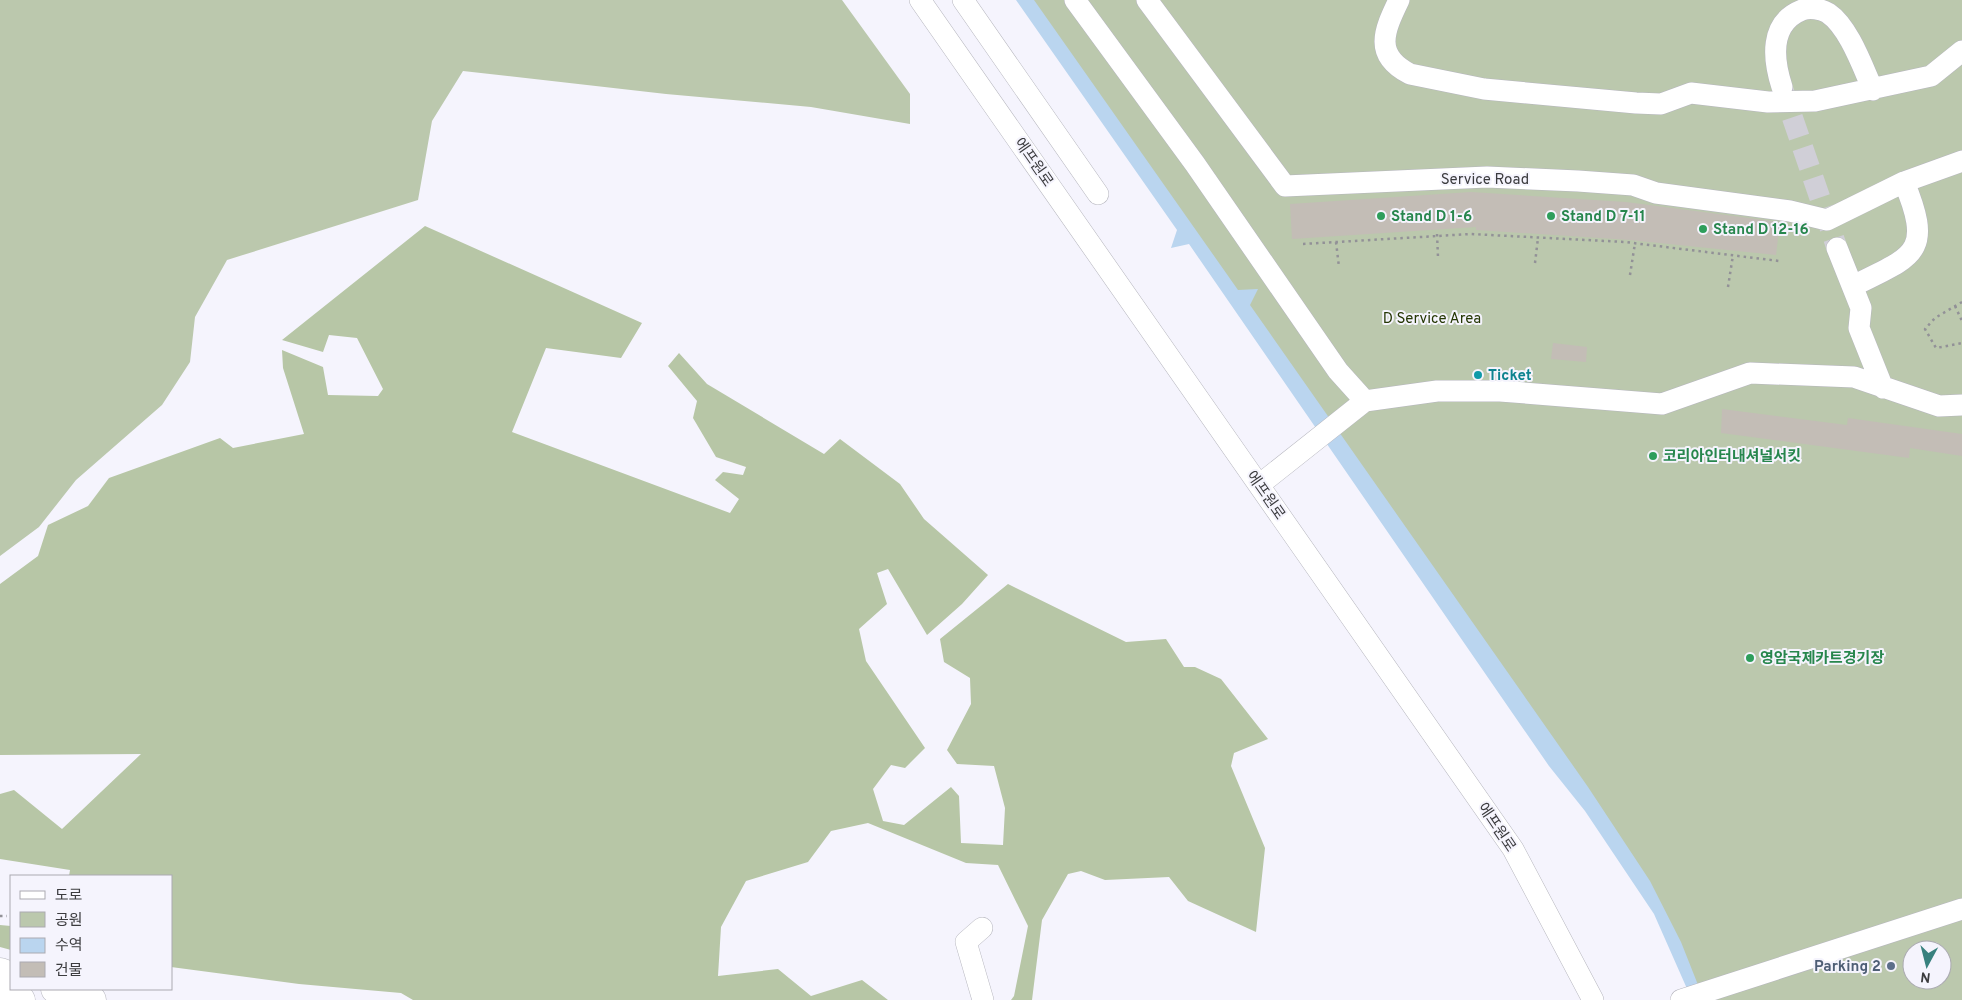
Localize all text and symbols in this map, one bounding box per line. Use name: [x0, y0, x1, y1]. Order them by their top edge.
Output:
street label: 에프원로: [1009, 135, 1056, 191]
street label: Service Road: [1441, 171, 1529, 190]
place label: Stand D 1-6: [1391, 208, 1472, 227]
place label: Stand D 7-11: [1561, 208, 1646, 227]
marker: Stand D 1-6: [1375, 210, 1387, 222]
marker: Stand D 7-11: [1545, 210, 1557, 222]
place label: Stand D 12-16: [1713, 221, 1809, 240]
marker: Stand D 12-16: [1697, 223, 1709, 235]
park label: D Service Area: [1383, 310, 1481, 329]
place label: Ticket: [1488, 367, 1532, 386]
marker: Ticket: [1472, 369, 1484, 381]
place label: 코리아인터내셔널서킷: [1663, 448, 1801, 467]
marker: 코리아인터내셔널서킷: [1647, 450, 1659, 462]
street label: 에프원로: [1241, 468, 1288, 524]
place label: 영암국제카트경기장: [1760, 650, 1884, 669]
marker: 영암국제카트경기장: [1744, 652, 1756, 664]
street label: 에프원로: [1472, 800, 1519, 856]
legend: [10, 875, 172, 990]
text: 도로: [55, 887, 83, 906]
text: 공원: [55, 912, 83, 931]
text: 수역: [55, 937, 83, 956]
north arrow: [1902, 940, 1952, 990]
place label: Parking 2: [1814, 958, 1881, 977]
marker: Parking 2: [1885, 960, 1897, 972]
text: 건물: [55, 962, 83, 981]
text: N: [1920, 967, 1932, 985]

